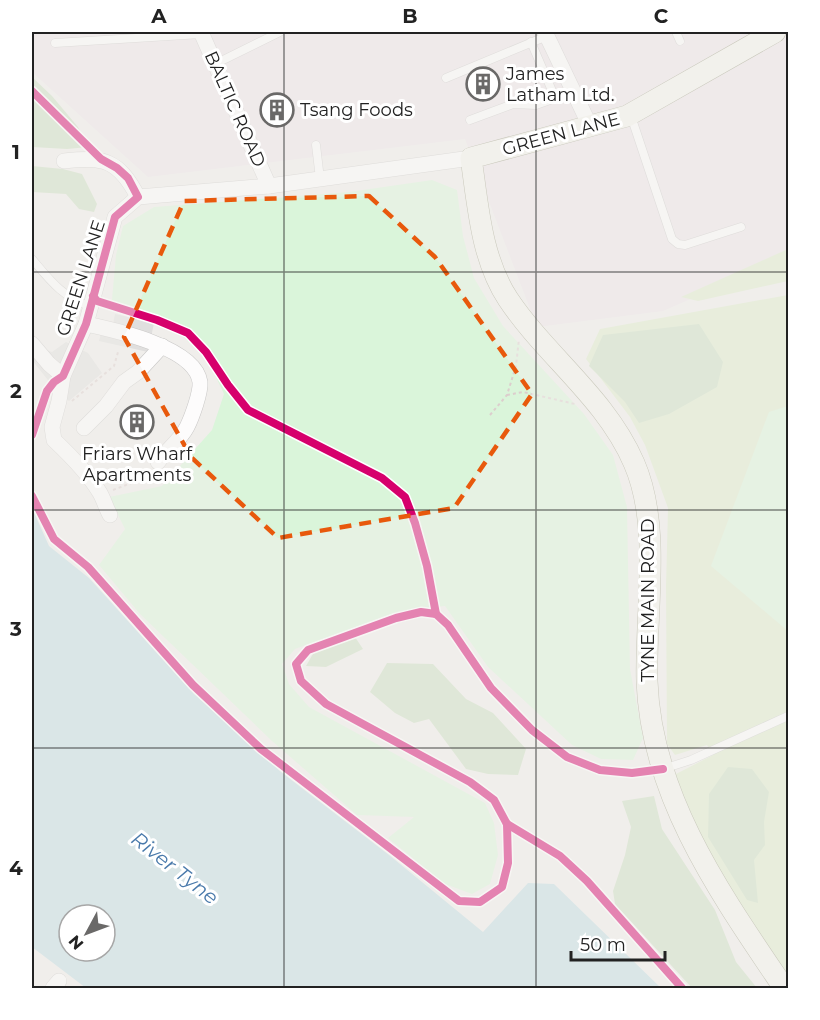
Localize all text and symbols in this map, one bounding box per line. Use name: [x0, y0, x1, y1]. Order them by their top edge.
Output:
text: A: [150, 4, 167, 28]
text: B: [402, 4, 418, 28]
text: C: [654, 4, 669, 28]
street label: BALTIC ROAD: [200, 48, 270, 170]
place label: James Latham Ltd.: [505, 63, 615, 106]
building icon: James Latham Ltd.: [465, 66, 501, 102]
building icon: Tsang Foods: [259, 92, 295, 128]
place label: Tsang Foods: [300, 99, 413, 121]
street label: GREEN LANE: [500, 108, 622, 160]
text: 1: [12, 140, 20, 164]
street label: GREEN LANE: [52, 217, 110, 339]
text: 2: [10, 379, 22, 403]
building icon: Friars Wharf Apartments: [119, 404, 155, 440]
place label: Friars Wharf Apartments: [82, 443, 193, 486]
street label: TYNE MAIN ROAD: [637, 518, 659, 682]
text: 3: [9, 617, 22, 641]
water label: River Tyne: [127, 827, 223, 909]
text: 4: [9, 856, 23, 880]
north arrow: [57, 903, 117, 963]
scale bar: [571, 924, 666, 962]
text: N: [65, 931, 87, 954]
text: 50 m: [580, 934, 626, 956]

